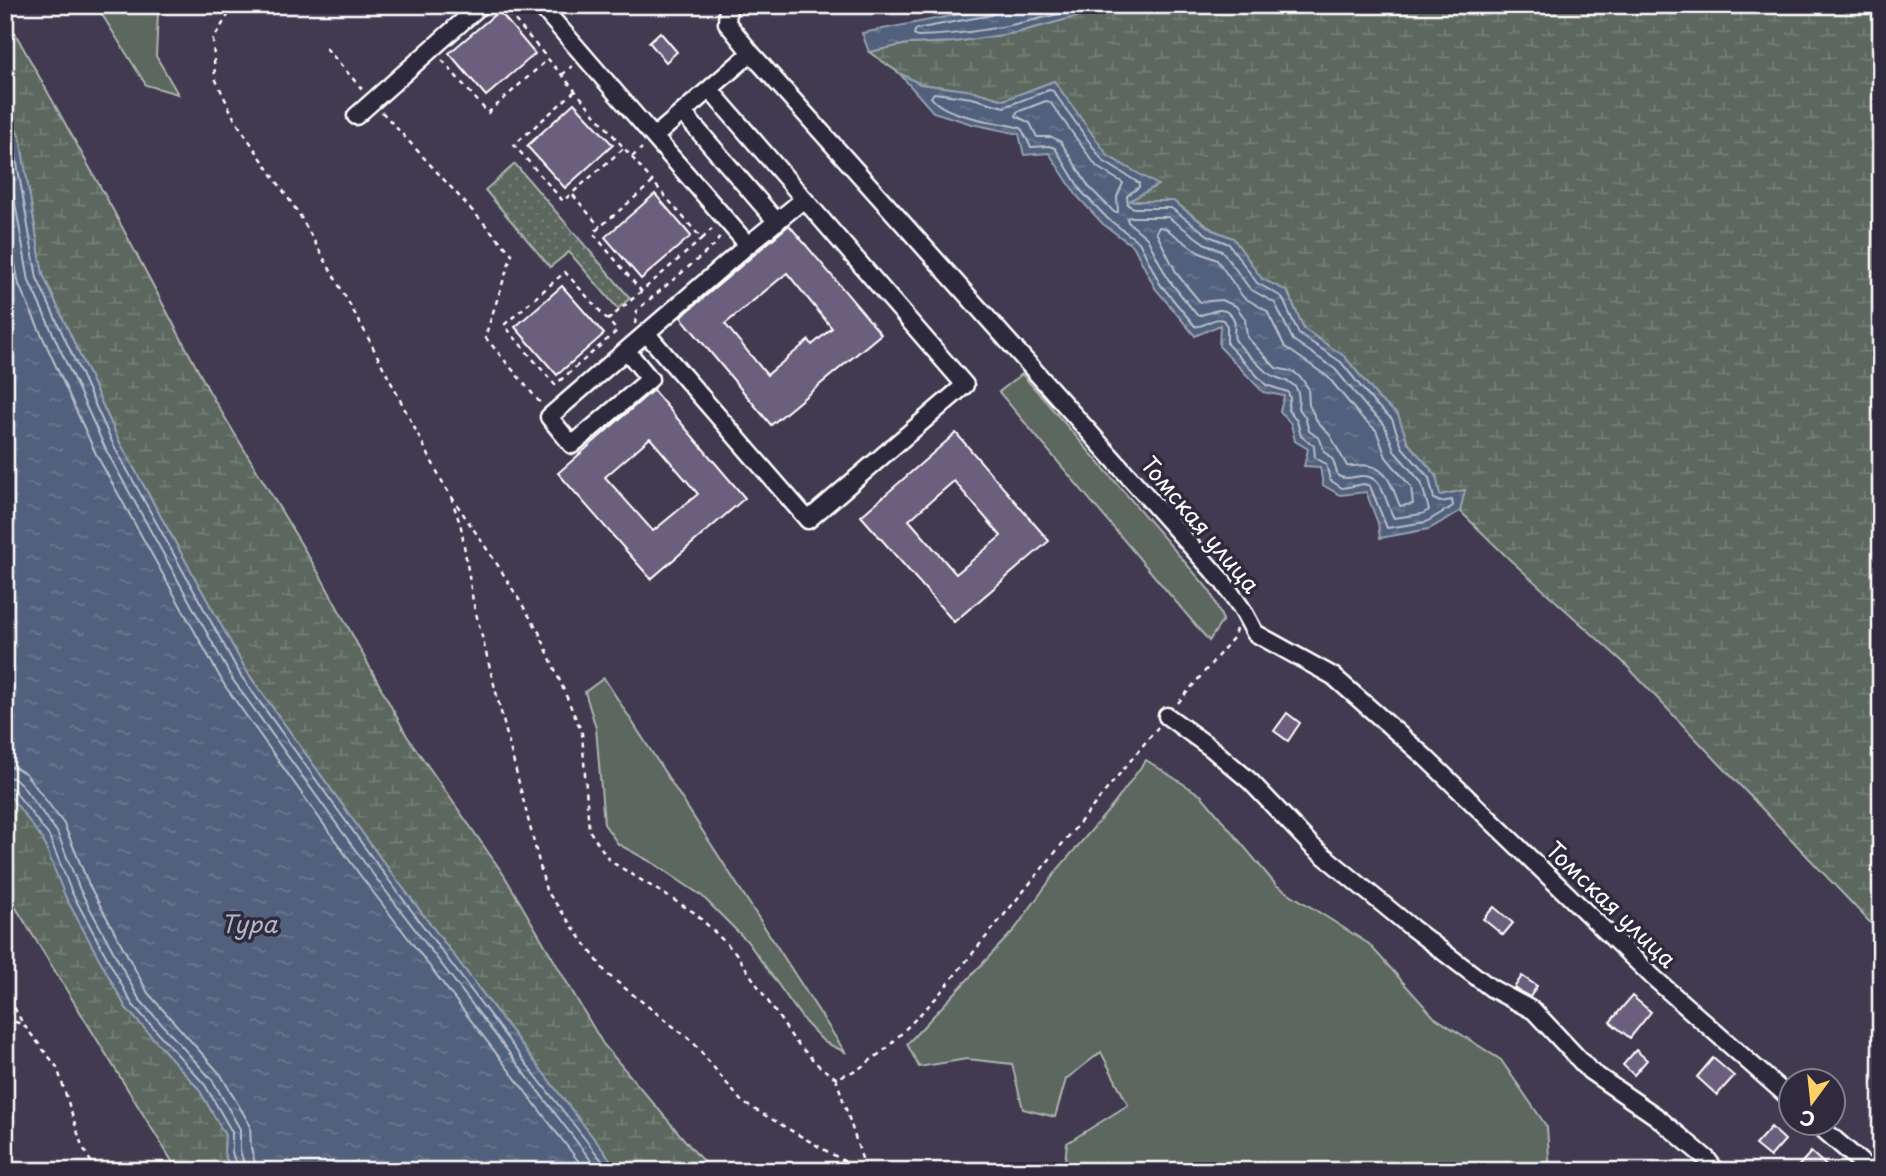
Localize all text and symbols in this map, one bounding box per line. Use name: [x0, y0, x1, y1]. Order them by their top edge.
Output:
street label: Томская улица: [1133, 448, 1269, 601]
street label: Томская улица: [1539, 832, 1686, 976]
water label: Тура: [221, 905, 278, 941]
north arrow: [1778, 1068, 1848, 1138]
text: С: [1797, 1104, 1818, 1135]

